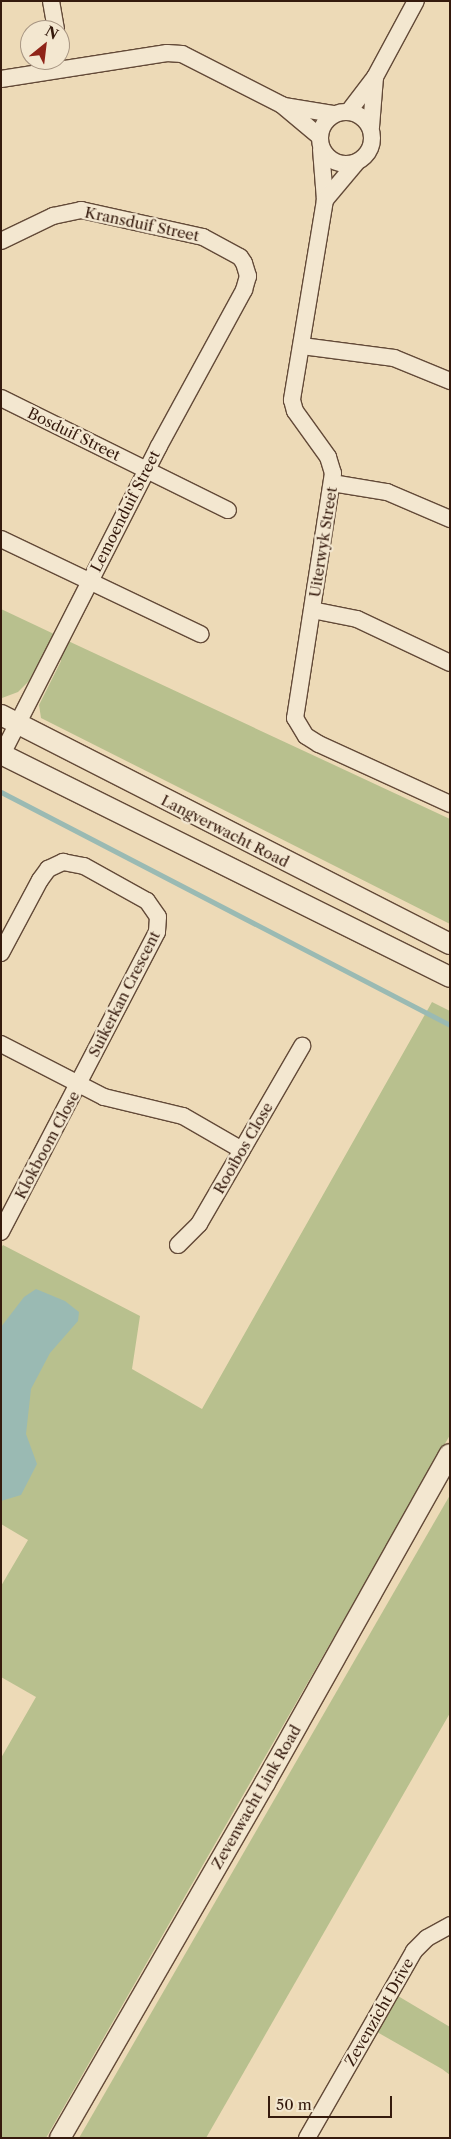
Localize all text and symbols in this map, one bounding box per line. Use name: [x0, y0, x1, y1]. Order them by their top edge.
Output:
north arrow: [20, 20, 70, 70]
text: N: [42, 22, 61, 44]
street label: Kransduif Street: [83, 203, 201, 245]
street label: Bosduif Street: [25, 404, 123, 464]
street label: Lemoenduif Street: [87, 447, 163, 575]
street label: Uiterwyk Street: [305, 485, 341, 599]
street label: Langverwacht Road: [158, 791, 292, 871]
street label: Suikerkan Crescent: [84, 928, 164, 1060]
street label: Klokboom Close: [11, 1088, 83, 1202]
street label: Rooibos Close: [210, 1099, 276, 1197]
street label: Zevenwacht Link Road: [207, 1722, 305, 1872]
street label: Zevenzicht Drive: [341, 1955, 417, 2069]
scale bar: [271, 2086, 395, 2118]
text: 50 m: [276, 2095, 312, 2114]

